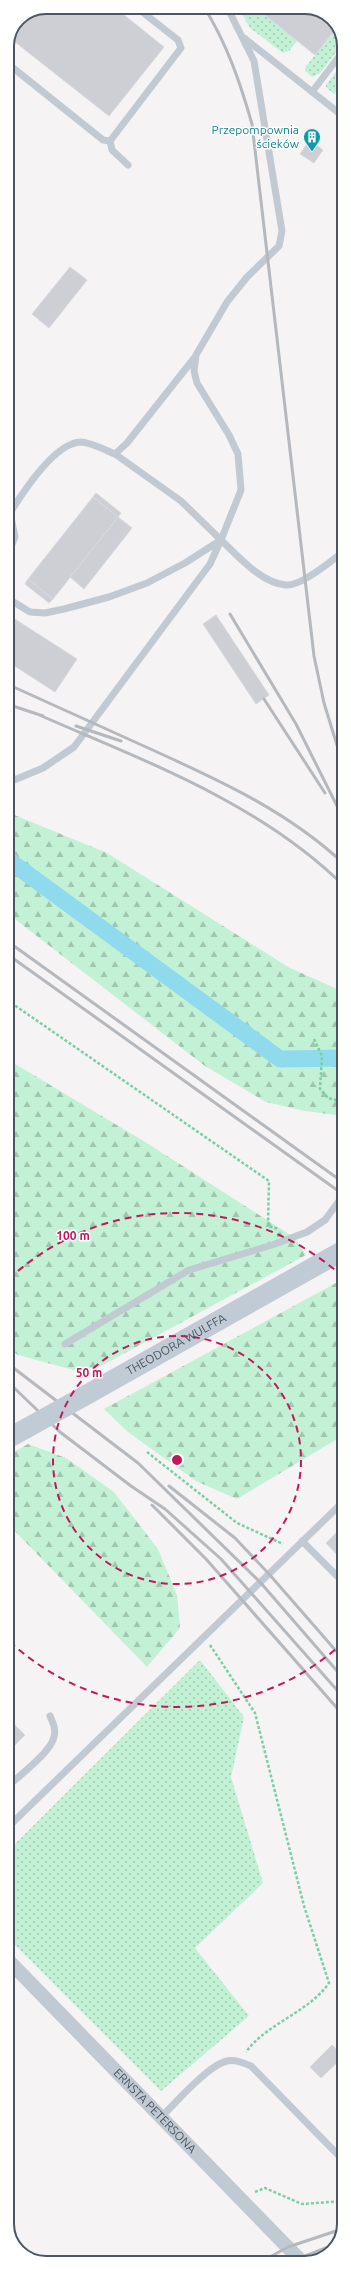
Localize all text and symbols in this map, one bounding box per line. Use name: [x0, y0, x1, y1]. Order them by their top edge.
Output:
place label: Przepompownia ścieków: [212, 123, 300, 150]
building icon: Przepompownia ścieków: [302, 127, 322, 152]
text: 100 m: [56, 1229, 90, 1242]
street label: THEODORA WULFFA: [124, 1311, 228, 1377]
text: 50 m: [76, 1366, 102, 1379]
centre of rings: [170, 1453, 184, 1467]
street label: ERNSTA PETERSONA: [111, 2066, 199, 2156]

